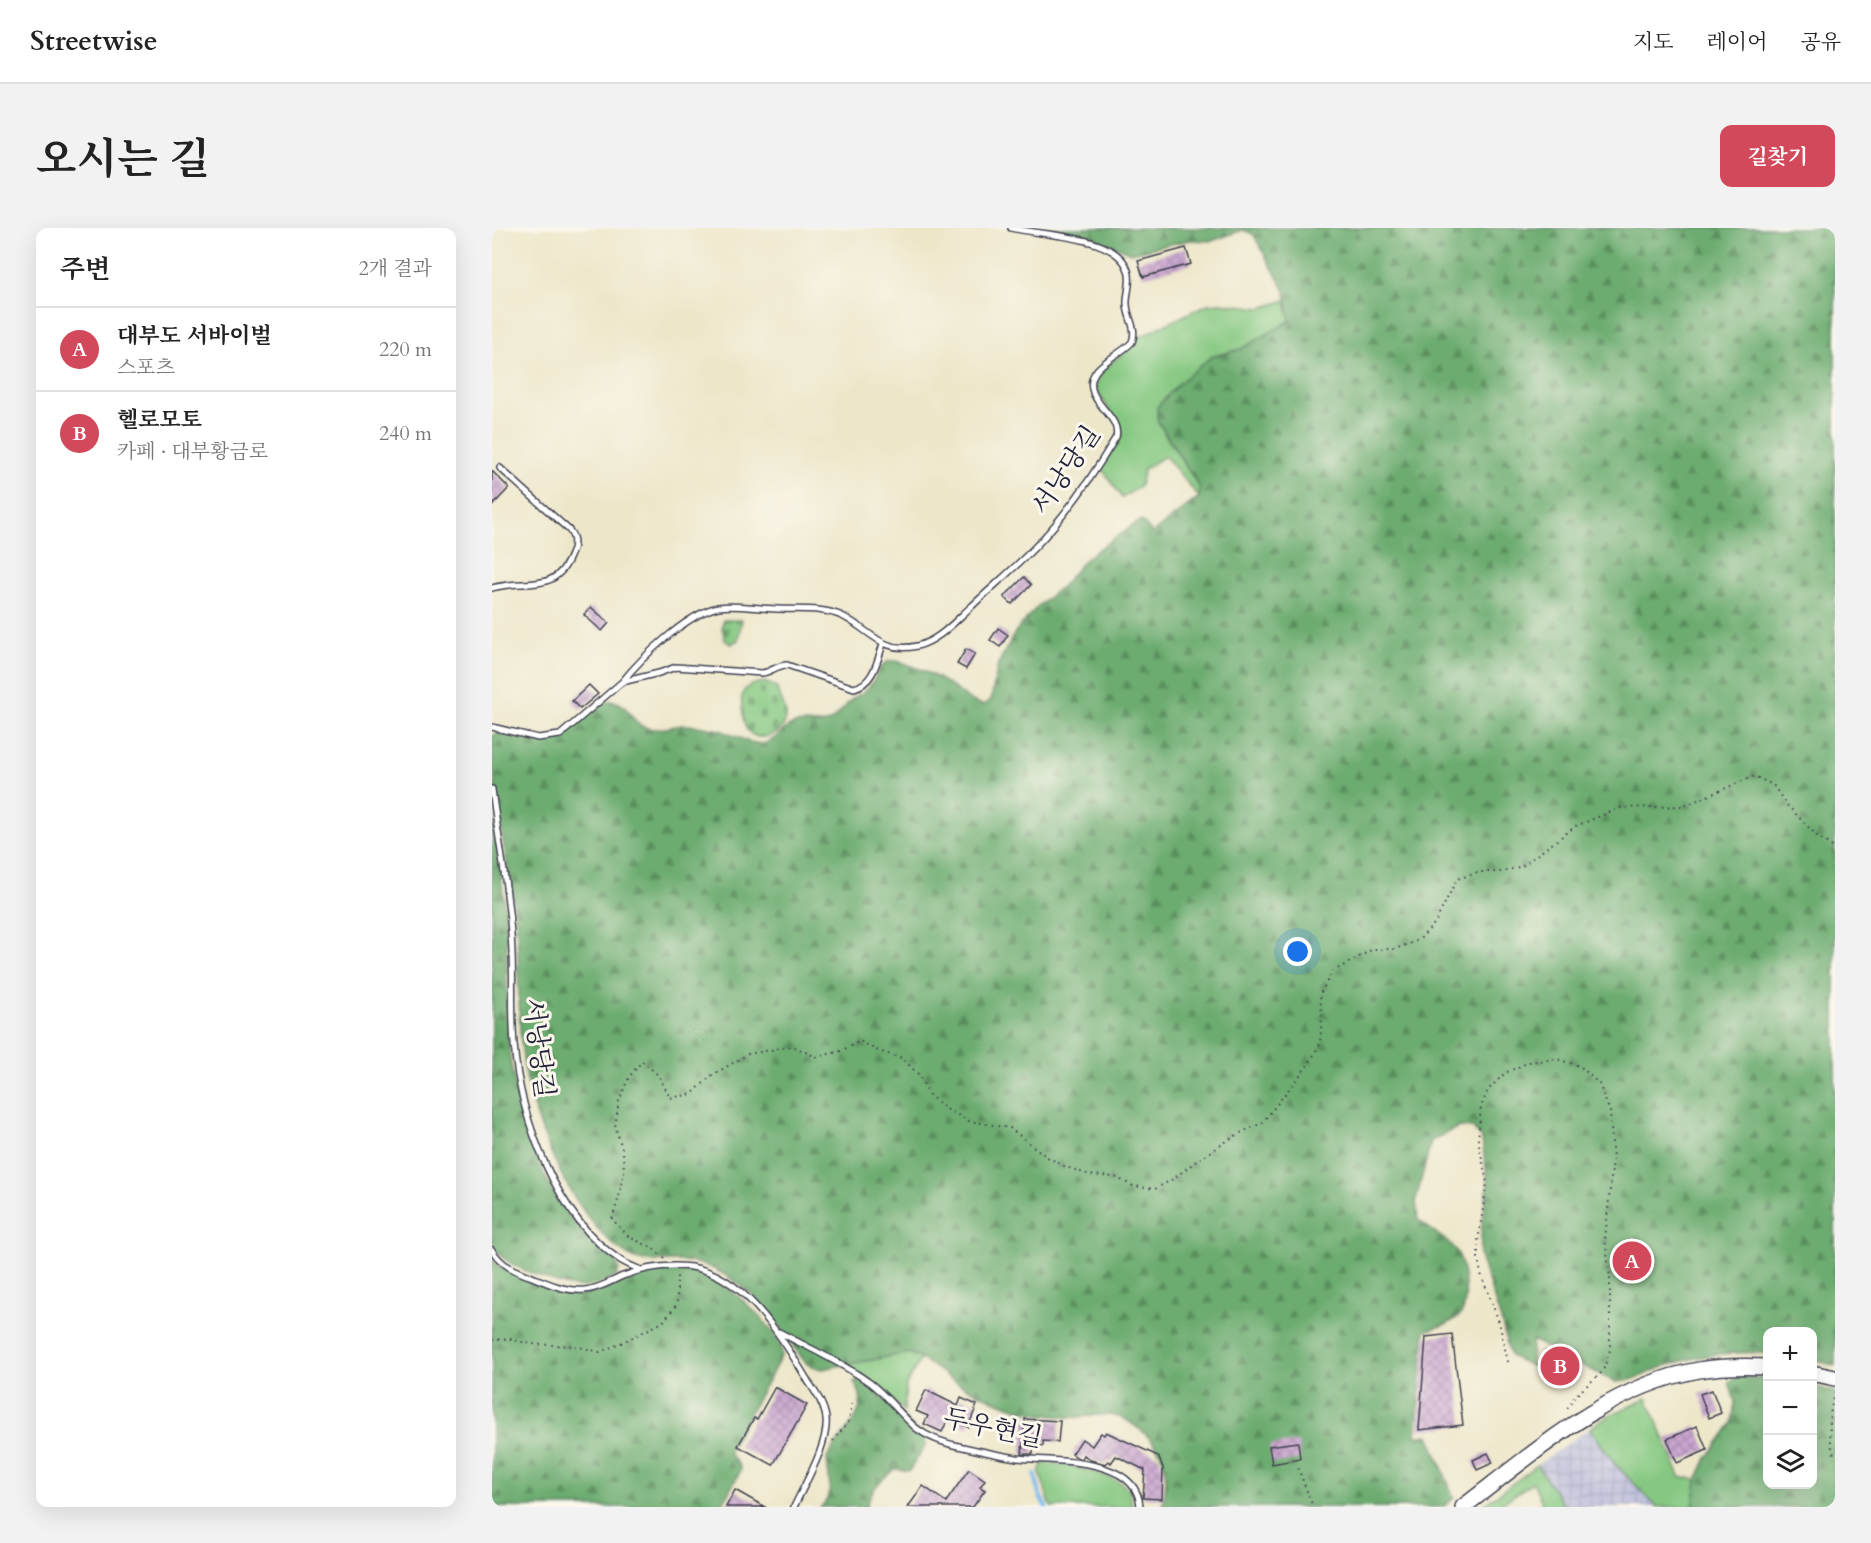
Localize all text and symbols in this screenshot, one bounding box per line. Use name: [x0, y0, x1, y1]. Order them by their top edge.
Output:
text: Streetwise: [30, 22, 158, 60]
text: 지도: [1633, 28, 1674, 57]
text: 레이어: [1707, 28, 1767, 57]
text: 공유: [1800, 28, 1841, 57]
button: 길찾기: [1720, 125, 1835, 187]
text: 오시는 길: [36, 131, 210, 188]
text: 주변: [60, 252, 110, 287]
text: 2개 결과: [358, 255, 432, 282]
text: 대부도 서바이벌: [117, 321, 272, 351]
text: A: [72, 336, 87, 363]
text: 220 m: [379, 336, 432, 363]
text: 스포츠: [117, 354, 175, 381]
text: 헬로모토: [117, 405, 202, 435]
street label: 서낭당길: [1023, 419, 1109, 521]
text: B: [72, 420, 87, 447]
text: 240 m: [379, 420, 432, 447]
text: 카페 · 대부황금로: [117, 438, 268, 465]
your location: [1283, 937, 1312, 966]
street label: 서낭당길: [516, 996, 562, 1100]
pin: A: [1612, 1238, 1652, 1284]
map controls: [1763, 1327, 1817, 1489]
button: +: [1763, 1327, 1817, 1381]
pin: B: [1540, 1344, 1580, 1388]
button: −: [1763, 1381, 1817, 1435]
street label: 두우현길: [940, 1400, 1046, 1456]
button: layers: [1763, 1435, 1817, 1489]

